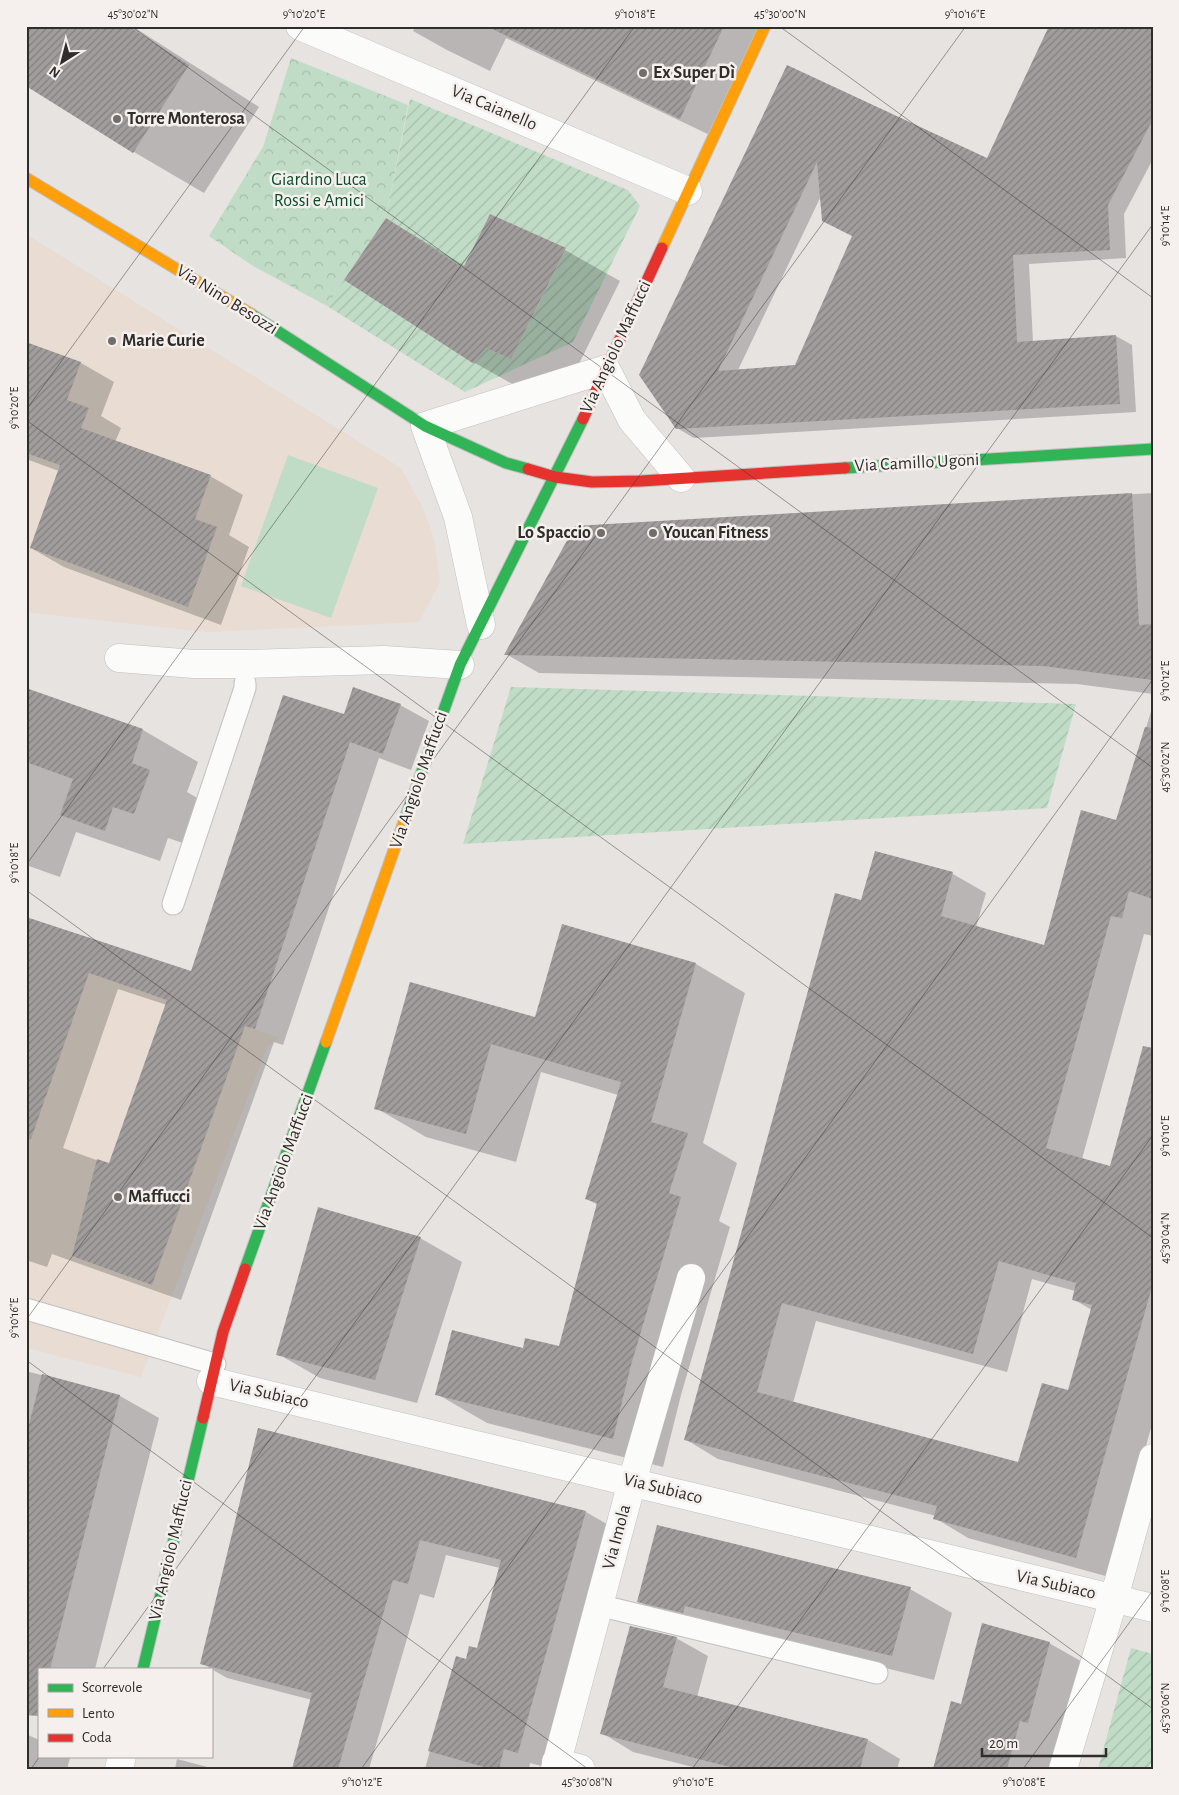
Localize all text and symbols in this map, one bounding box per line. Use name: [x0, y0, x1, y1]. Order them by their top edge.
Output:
text: 45°30'02"N: [108, 8, 158, 20]
text: 9°10'20"E: [283, 8, 325, 20]
text: 9°10'18"E: [615, 8, 655, 20]
text: 45°30'00"N: [754, 8, 806, 20]
text: 9°10'16"E: [945, 8, 985, 20]
north arrow: [38, 38, 88, 88]
text: N: [47, 63, 63, 80]
place label: Ex Super Dì: [653, 64, 735, 82]
marker: Ex Super Dì: [637, 67, 649, 79]
street label: Via Caianello: [448, 82, 540, 134]
place label: Torre Monterosa: [127, 110, 245, 128]
marker: Torre Monterosa: [111, 113, 123, 125]
park label: Giardino Luca Rossi e Amici: [271, 171, 367, 210]
text: 9°10'14"E: [1159, 205, 1171, 246]
street label: Via Nino Besozzi: [173, 262, 281, 338]
street label: Via Angiolo Maffucci: [577, 278, 655, 416]
place label: Marie Curie: [122, 332, 205, 350]
marker: Marie Curie: [106, 335, 118, 347]
text: 9°10'20"E: [8, 387, 20, 429]
street label: Via Camillo Ugoni: [854, 451, 980, 475]
place label: Lo Spaccio: [517, 524, 591, 542]
place label: Youcan Fitness: [663, 524, 769, 542]
marker: Lo Spaccio: [595, 527, 607, 539]
marker: Youcan Fitness: [647, 527, 659, 539]
text: 9°10'12"E: [1159, 661, 1171, 701]
street label: Via Angiolo Maffucci: [387, 709, 451, 851]
text: 45°30'02"N: [1159, 742, 1171, 792]
text: 9°10'18"E: [8, 843, 20, 883]
street label: Via Angiolo Maffucci: [251, 1091, 317, 1233]
text: 9°10'10"E: [1159, 1115, 1171, 1157]
place label: Maffucci: [128, 1188, 190, 1206]
marker: Maffucci: [112, 1191, 124, 1203]
text: 45°30'04"N: [1159, 1212, 1171, 1264]
text: 9°10'16"E: [8, 1298, 20, 1338]
street label: Via Subiaco: [227, 1376, 311, 1412]
street label: Via Subiaco: [621, 1470, 705, 1508]
street label: Via Angiolo Maffucci: [146, 1478, 196, 1622]
street label: Via Imola: [600, 1503, 634, 1571]
street label: Via Subiaco: [1014, 1567, 1098, 1603]
text: 9°10'08"E: [1159, 1569, 1171, 1612]
legend: [38, 1668, 212, 1758]
text: Scorrevole: [82, 1680, 143, 1695]
text: 45°30'06"N: [1159, 1682, 1171, 1734]
text: Lento: [82, 1706, 115, 1721]
scale bar: [982, 1725, 1105, 1757]
text: Coda: [82, 1730, 112, 1745]
text: 20 m: [989, 1736, 1018, 1751]
text: 9°10'12"E: [342, 1776, 382, 1788]
text: 45°30'08"N: [561, 1776, 613, 1788]
text: 9°10'10"E: [672, 1776, 714, 1788]
text: 9°10'08"E: [1003, 1776, 1046, 1788]

